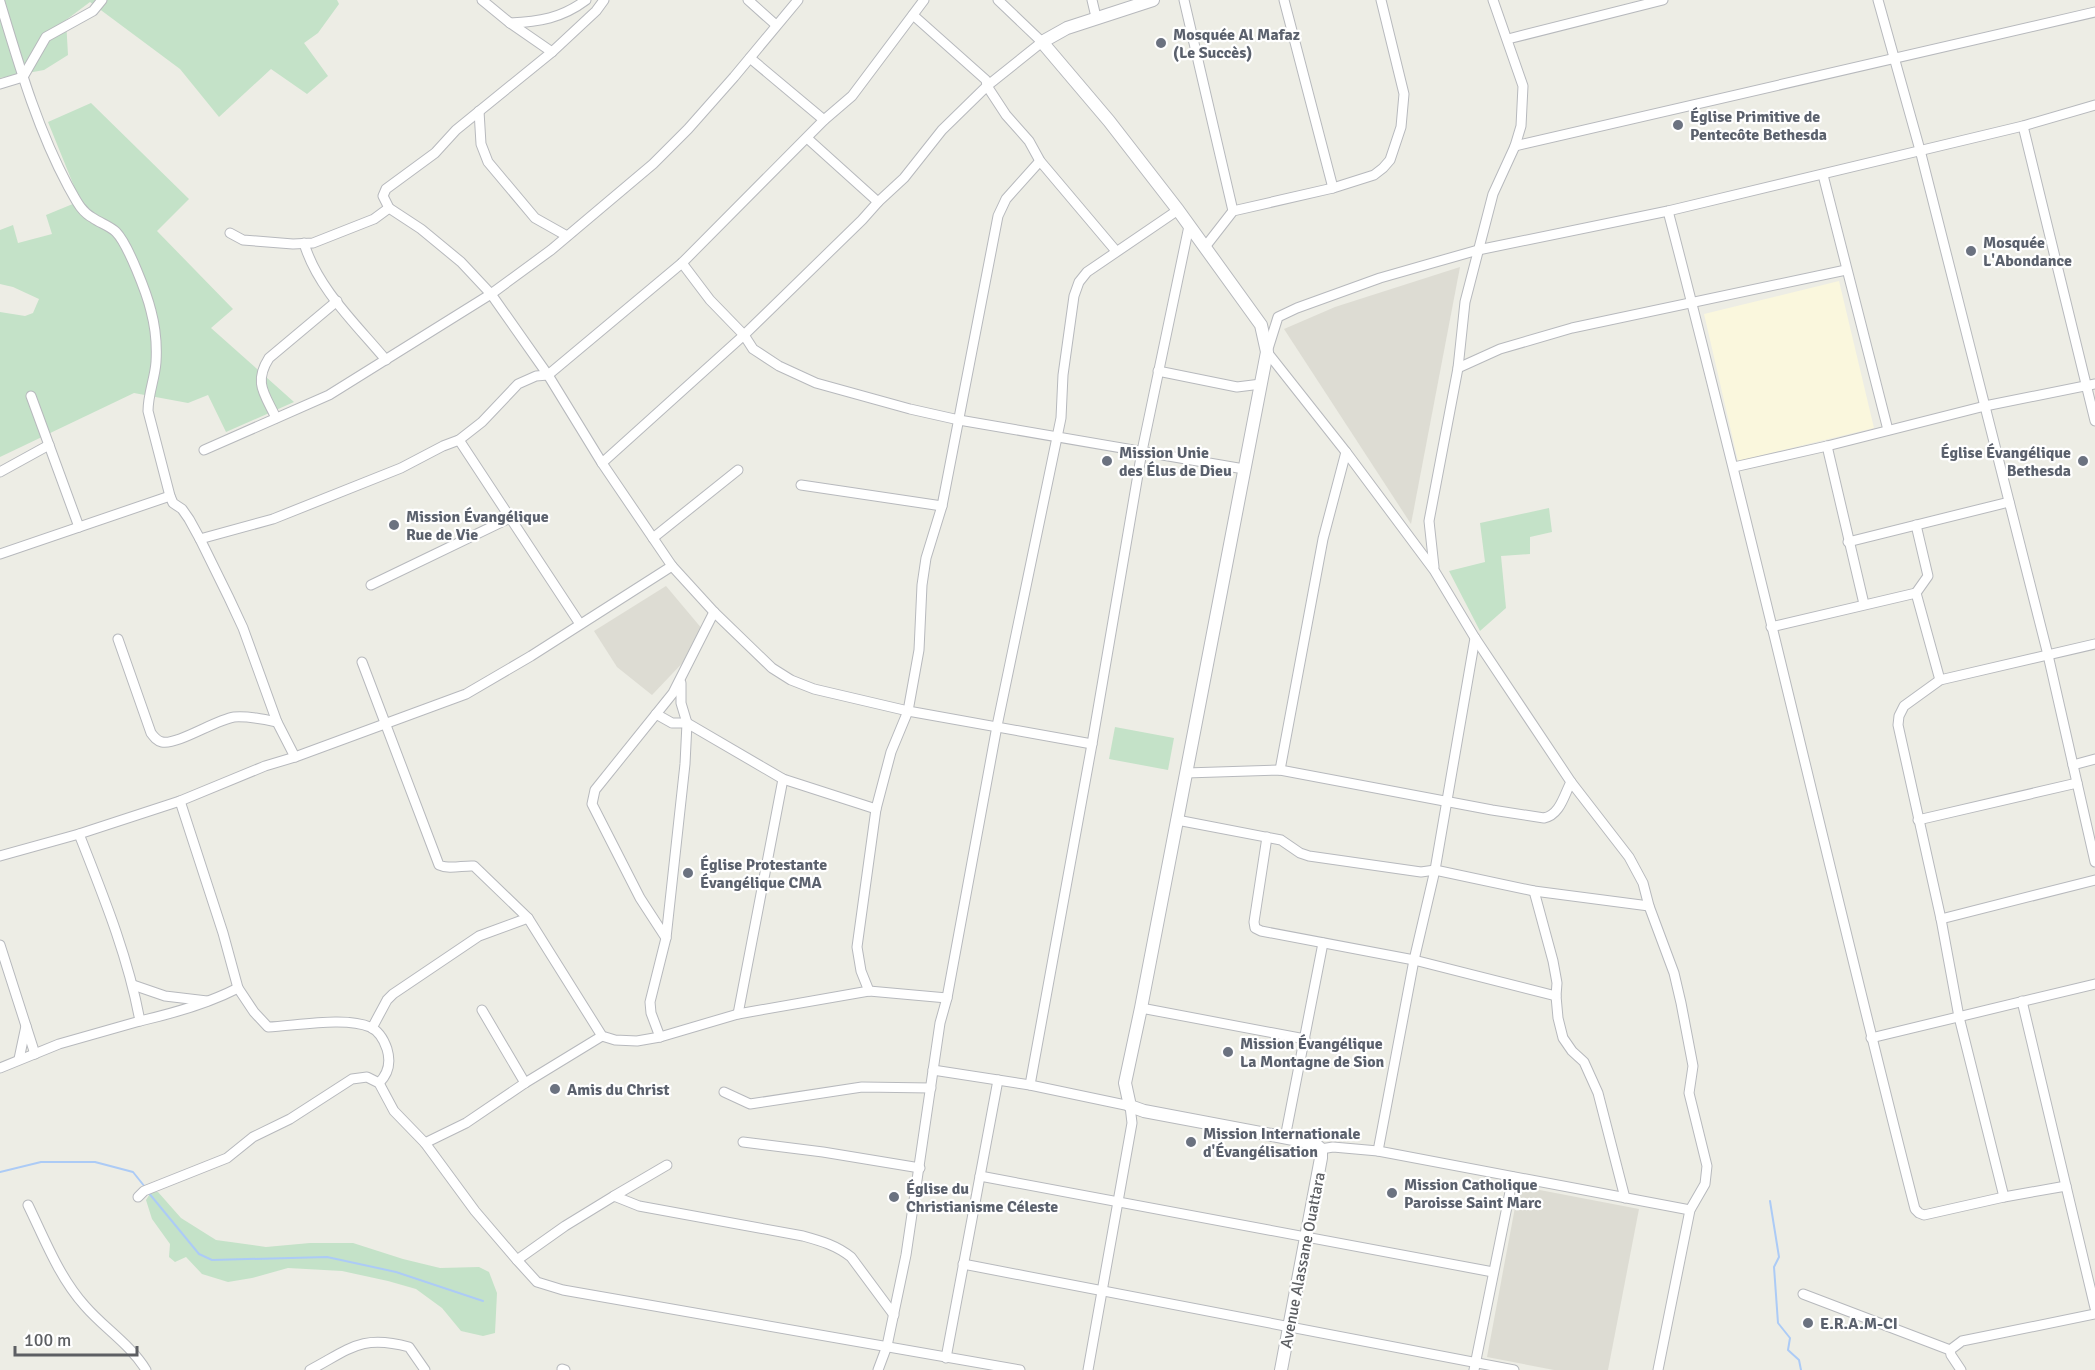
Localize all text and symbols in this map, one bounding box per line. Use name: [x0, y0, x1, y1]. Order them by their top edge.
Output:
place label: Mosquée Al Mafaz (Le Succès): [1173, 25, 1300, 63]
marker: Mosquée Al Mafaz (Le Succès): [1154, 36, 1168, 50]
place label: Église Primitive de Pentecôte Bethesda: [1690, 107, 1827, 145]
marker: Église Primitive de Pentecôte Bethesda: [1671, 118, 1685, 132]
place label: Mosquée L'Abondance: [1983, 233, 2072, 271]
marker: Mosquée L'Abondance: [1964, 244, 1978, 258]
place label: Mission Unie des Élus de Dieu: [1119, 443, 1232, 481]
place label: Église Évangélique Bethesda: [1940, 443, 2071, 481]
marker: Mission Unie des Élus de Dieu: [1100, 454, 1114, 468]
marker: Église Évangélique Bethesda: [2076, 454, 2090, 468]
place label: Mission Évangélique Rue de Vie: [406, 507, 549, 545]
marker: Mission Évangélique Rue de Vie: [387, 518, 401, 532]
place label: Église Protestante Évangélique CMA: [700, 855, 827, 893]
marker: Église Protestante Évangélique CMA: [681, 866, 695, 880]
place label: Mission Évangélique La Montagne de Sion: [1240, 1034, 1385, 1072]
marker: Mission Évangélique La Montagne de Sion: [1221, 1045, 1235, 1059]
place label: Amis du Christ: [567, 1080, 669, 1100]
marker: Amis du Christ: [548, 1082, 562, 1096]
place label: Mission Internationale d'Évangélisation: [1203, 1124, 1360, 1162]
marker: Mission Internationale d'Évangélisation: [1184, 1135, 1198, 1149]
street label: Avenue Alassane Ouattara: [1276, 1171, 1330, 1350]
place label: Mission Catholique Paroisse Saint Marc: [1404, 1175, 1542, 1213]
place label: Église du Christianisme Céleste: [906, 1179, 1058, 1217]
marker: Mission Catholique Paroisse Saint Marc: [1385, 1186, 1399, 1200]
marker: Église du Christianisme Céleste: [887, 1190, 901, 1204]
place label: E.R.A.M-CI: [1820, 1314, 1898, 1334]
marker: E.R.A.M-CI: [1801, 1316, 1815, 1330]
scale bar: [15, 1319, 136, 1357]
text: 100 m: [24, 1329, 71, 1351]

